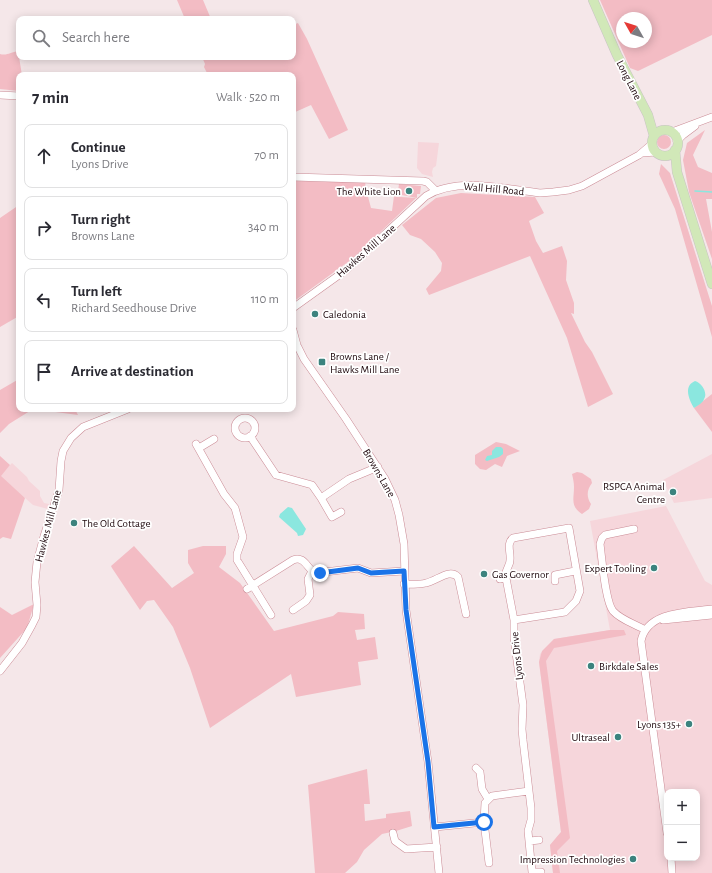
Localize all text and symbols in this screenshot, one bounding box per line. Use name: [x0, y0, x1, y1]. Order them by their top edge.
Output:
north arrow: [616, 12, 652, 48]
search box: [16, 16, 296, 60]
icon: search: [30, 27, 52, 49]
text: Search here: [62, 30, 130, 45]
street label: Long Lane: [614, 58, 644, 102]
text: 7 min: [32, 89, 69, 106]
text: Walk · 520 m: [216, 91, 280, 104]
text: Continue: [71, 140, 126, 155]
icon: ahead: [33, 145, 55, 167]
text: 70 m: [254, 149, 279, 162]
text: Lyons Drive: [71, 158, 128, 171]
street label: Wall Hill Road: [463, 181, 525, 197]
place label: The White Lion: [337, 186, 401, 197]
marker: The White Lion: [404, 186, 414, 196]
text: Turn right: [71, 212, 130, 227]
icon: right: [33, 217, 55, 239]
text: 340 m: [248, 221, 279, 234]
street label: Hawkes Mill Lane: [334, 222, 398, 280]
text: Browns Lane: [71, 230, 135, 243]
text: Turn left: [71, 284, 122, 299]
icon: left: [33, 289, 55, 311]
text: 110 m: [251, 293, 279, 306]
text: Richard Seedhouse Drive: [71, 302, 196, 315]
marker: Caledonia: [310, 309, 320, 319]
place label: Caledonia: [323, 309, 366, 320]
place label: Browns Lane / Hawks Mill Lane: [330, 351, 399, 375]
marker: Browns Lane / Hawks Mill Lane: [317, 357, 327, 367]
icon: arrive: [33, 361, 55, 383]
text: Arrive at destination: [71, 364, 194, 379]
street label: Browns Lane: [361, 447, 397, 499]
place label: RSPCA Animal Centre: [603, 481, 665, 505]
marker: RSPCA Animal Centre: [668, 487, 678, 497]
street label: Hawkes Mill Lane: [33, 489, 63, 563]
marker: The Old Cottage: [69, 518, 79, 528]
place label: The Old Cottage: [82, 518, 151, 529]
place label: Expert Tooling: [584, 563, 647, 574]
marker: Expert Tooling: [649, 563, 659, 573]
route end: [311, 564, 329, 582]
marker: Gas Governor: [479, 569, 489, 579]
place label: Gas Governor: [492, 569, 549, 580]
street label: Lyons Drive: [509, 631, 525, 681]
marker: Birkdale Sales: [586, 661, 596, 671]
place label: Birkdale Sales: [599, 661, 658, 672]
place label: Lyons 135+: [637, 719, 681, 730]
marker: Lyons 135+: [684, 719, 694, 729]
place label: Ultraseal: [571, 732, 610, 743]
marker: Ultraseal: [613, 732, 623, 742]
map controls: [664, 789, 700, 861]
button: +: [664, 789, 700, 825]
route start: [475, 813, 493, 831]
button: −: [664, 825, 700, 861]
place label: Impression Technologies: [520, 854, 625, 865]
marker: Impression Technologies: [628, 854, 638, 864]

